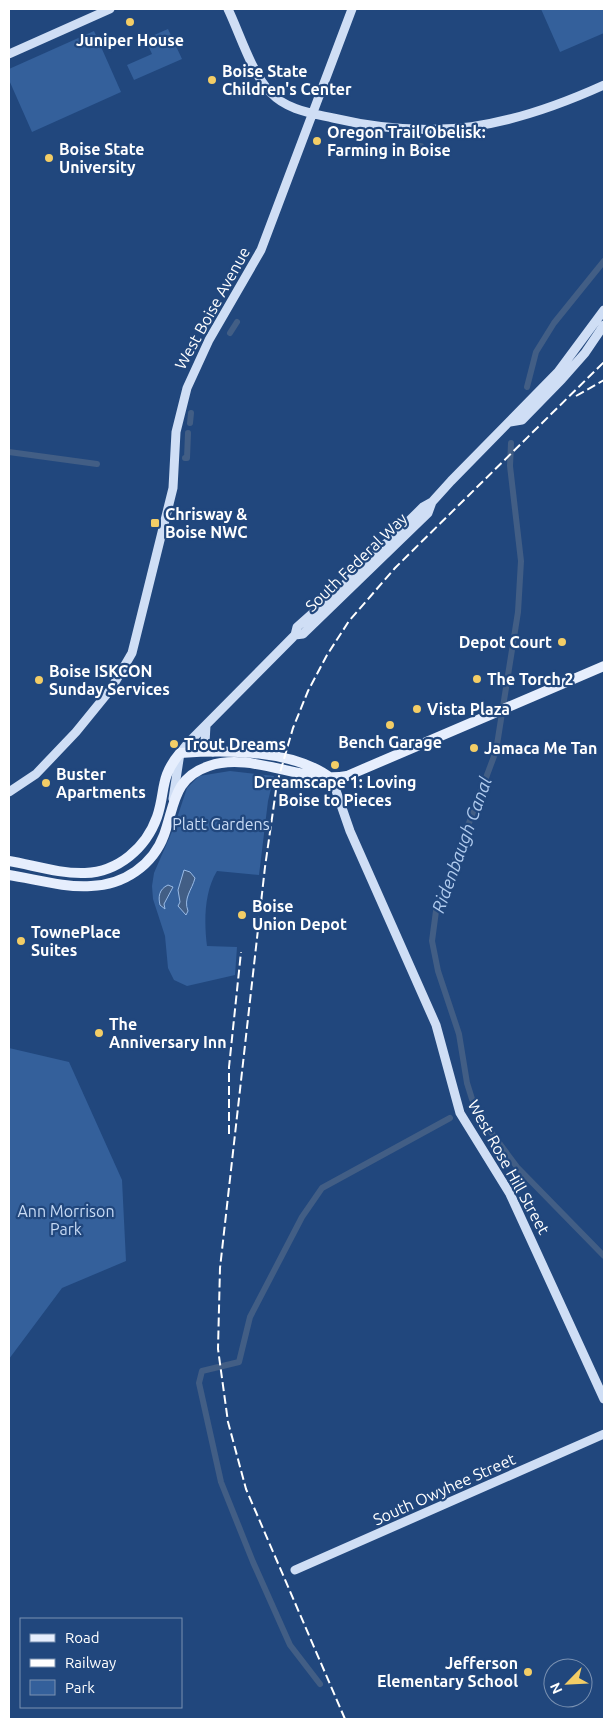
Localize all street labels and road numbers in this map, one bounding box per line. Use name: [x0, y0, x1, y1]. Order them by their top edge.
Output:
street label: West Boise Avenue: [171, 244, 253, 372]
street label: South Federal Way: [302, 509, 411, 615]
street label: West Rose Hill Street: [465, 1097, 554, 1238]
street label: South Owyhee Street: [370, 1449, 519, 1529]

